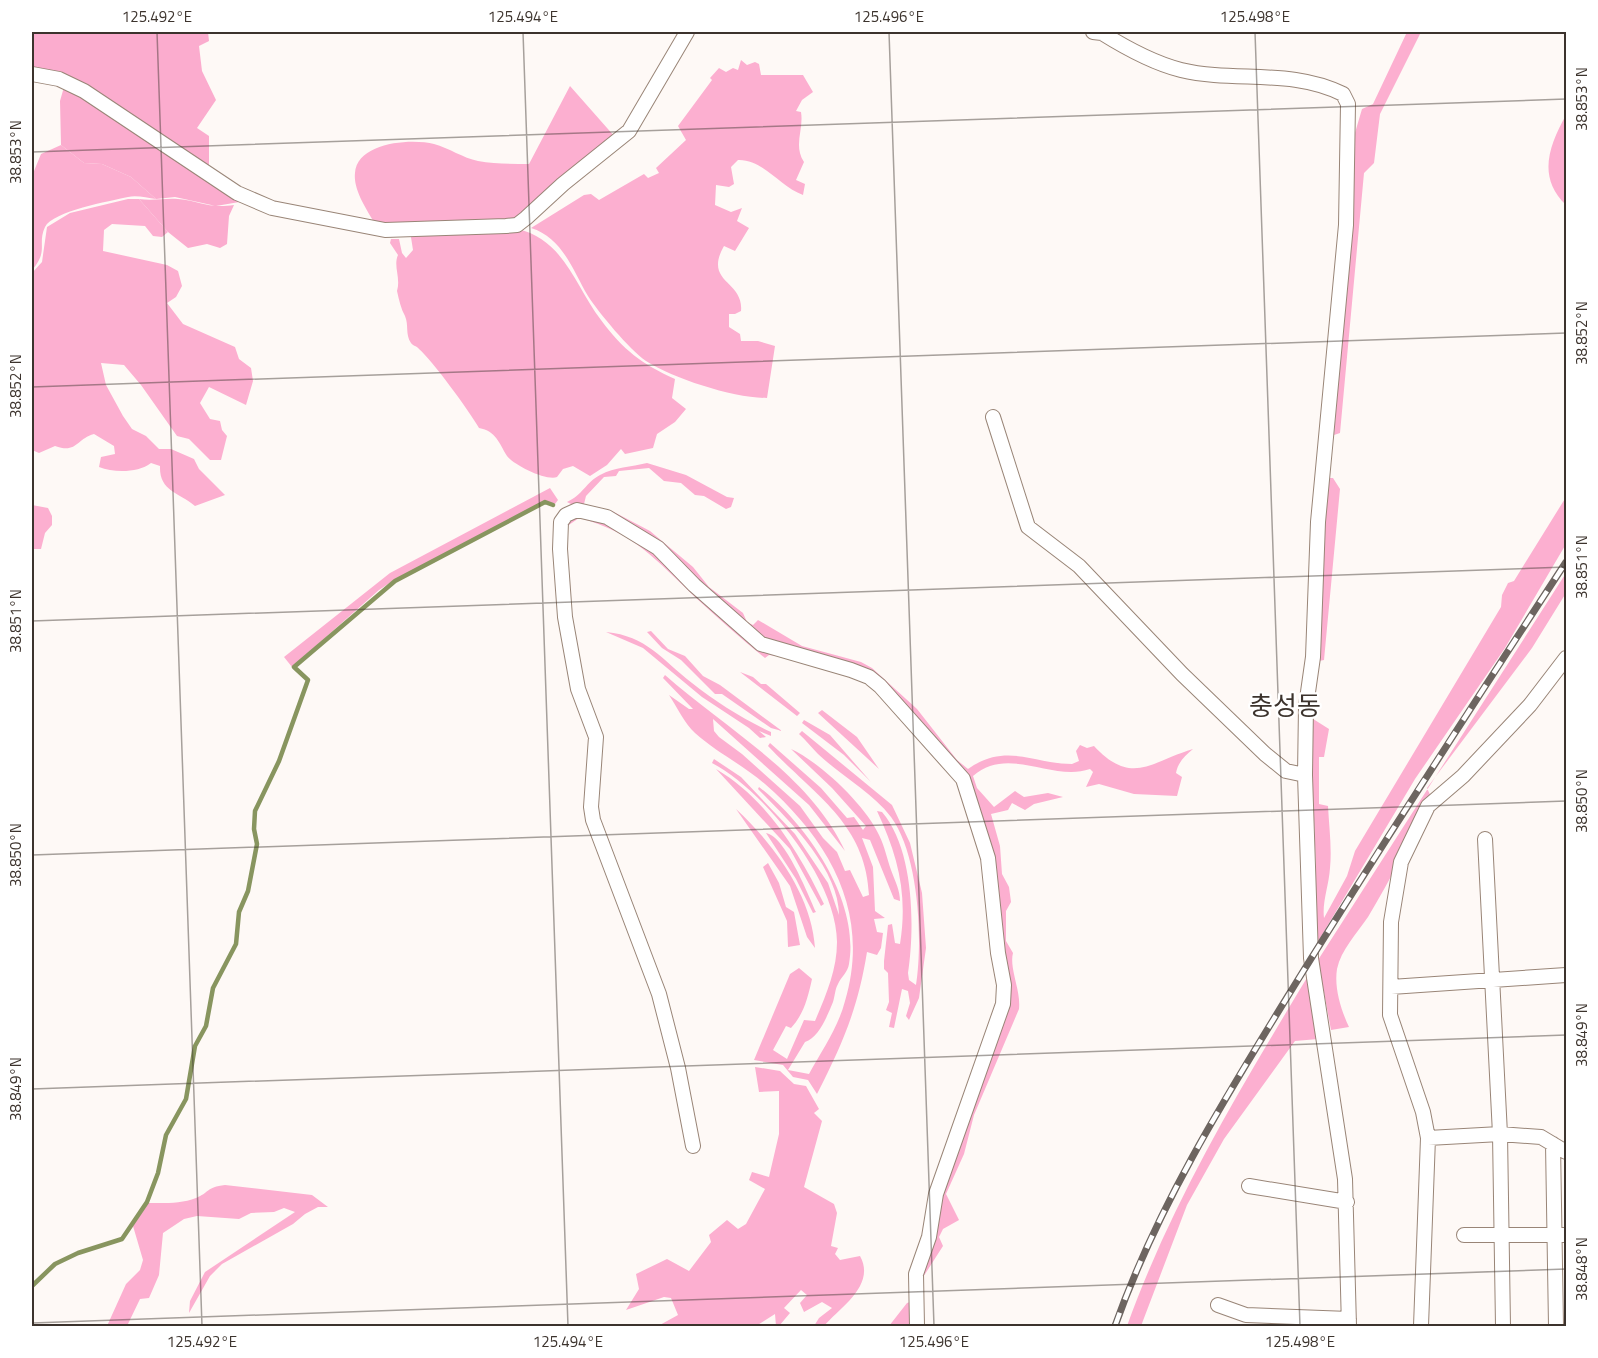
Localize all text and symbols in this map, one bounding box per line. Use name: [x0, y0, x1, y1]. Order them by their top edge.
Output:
text: 125.492°E: [122, 5, 192, 28]
text: 125.494°E: [488, 5, 558, 28]
text: 125.496°E: [854, 5, 924, 28]
text: 125.498°E: [1220, 5, 1290, 28]
text: 38.853°N: [1570, 67, 1593, 131]
text: 38.853°N: [4, 120, 27, 184]
text: 38.852°N: [1570, 301, 1593, 365]
text: 38.852°N: [4, 354, 27, 418]
text: 38.851°N: [1570, 535, 1593, 599]
text: 38.851°N: [4, 589, 27, 653]
district label: 충성동: [1249, 686, 1321, 725]
text: 38.850°N: [1570, 769, 1593, 833]
text: 38.850°N: [4, 823, 27, 887]
text: 38.849°N: [1570, 1003, 1593, 1067]
text: 38.849°N: [4, 1057, 27, 1121]
text: 38.848°N: [1570, 1237, 1593, 1301]
text: 125.492°E: [167, 1330, 237, 1353]
text: 125.494°E: [533, 1330, 603, 1353]
text: 125.496°E: [899, 1330, 969, 1353]
text: 125.498°E: [1265, 1330, 1335, 1353]

